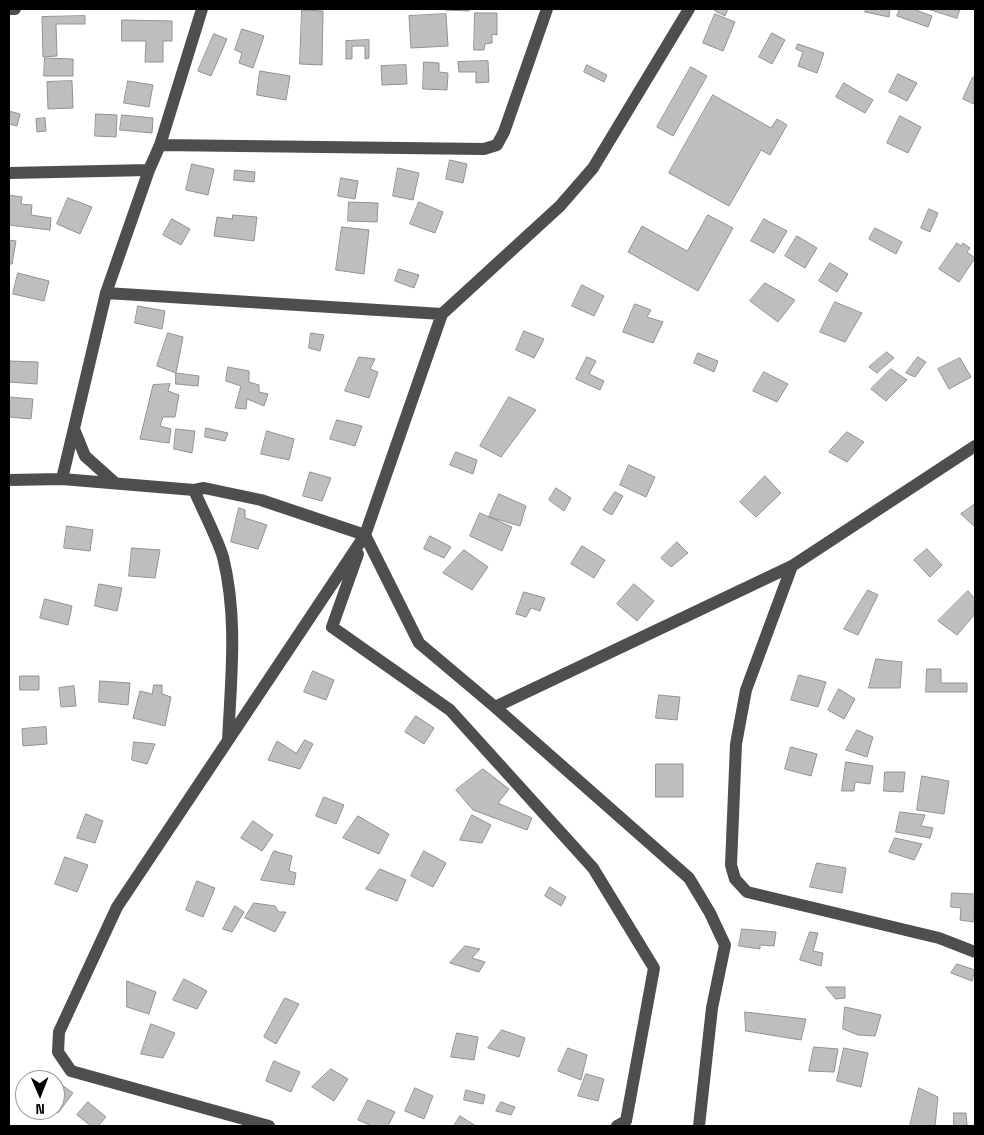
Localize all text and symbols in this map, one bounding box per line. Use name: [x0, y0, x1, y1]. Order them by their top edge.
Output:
north arrow: [15, 1070, 65, 1120]
text: N: [35, 1100, 45, 1118]

